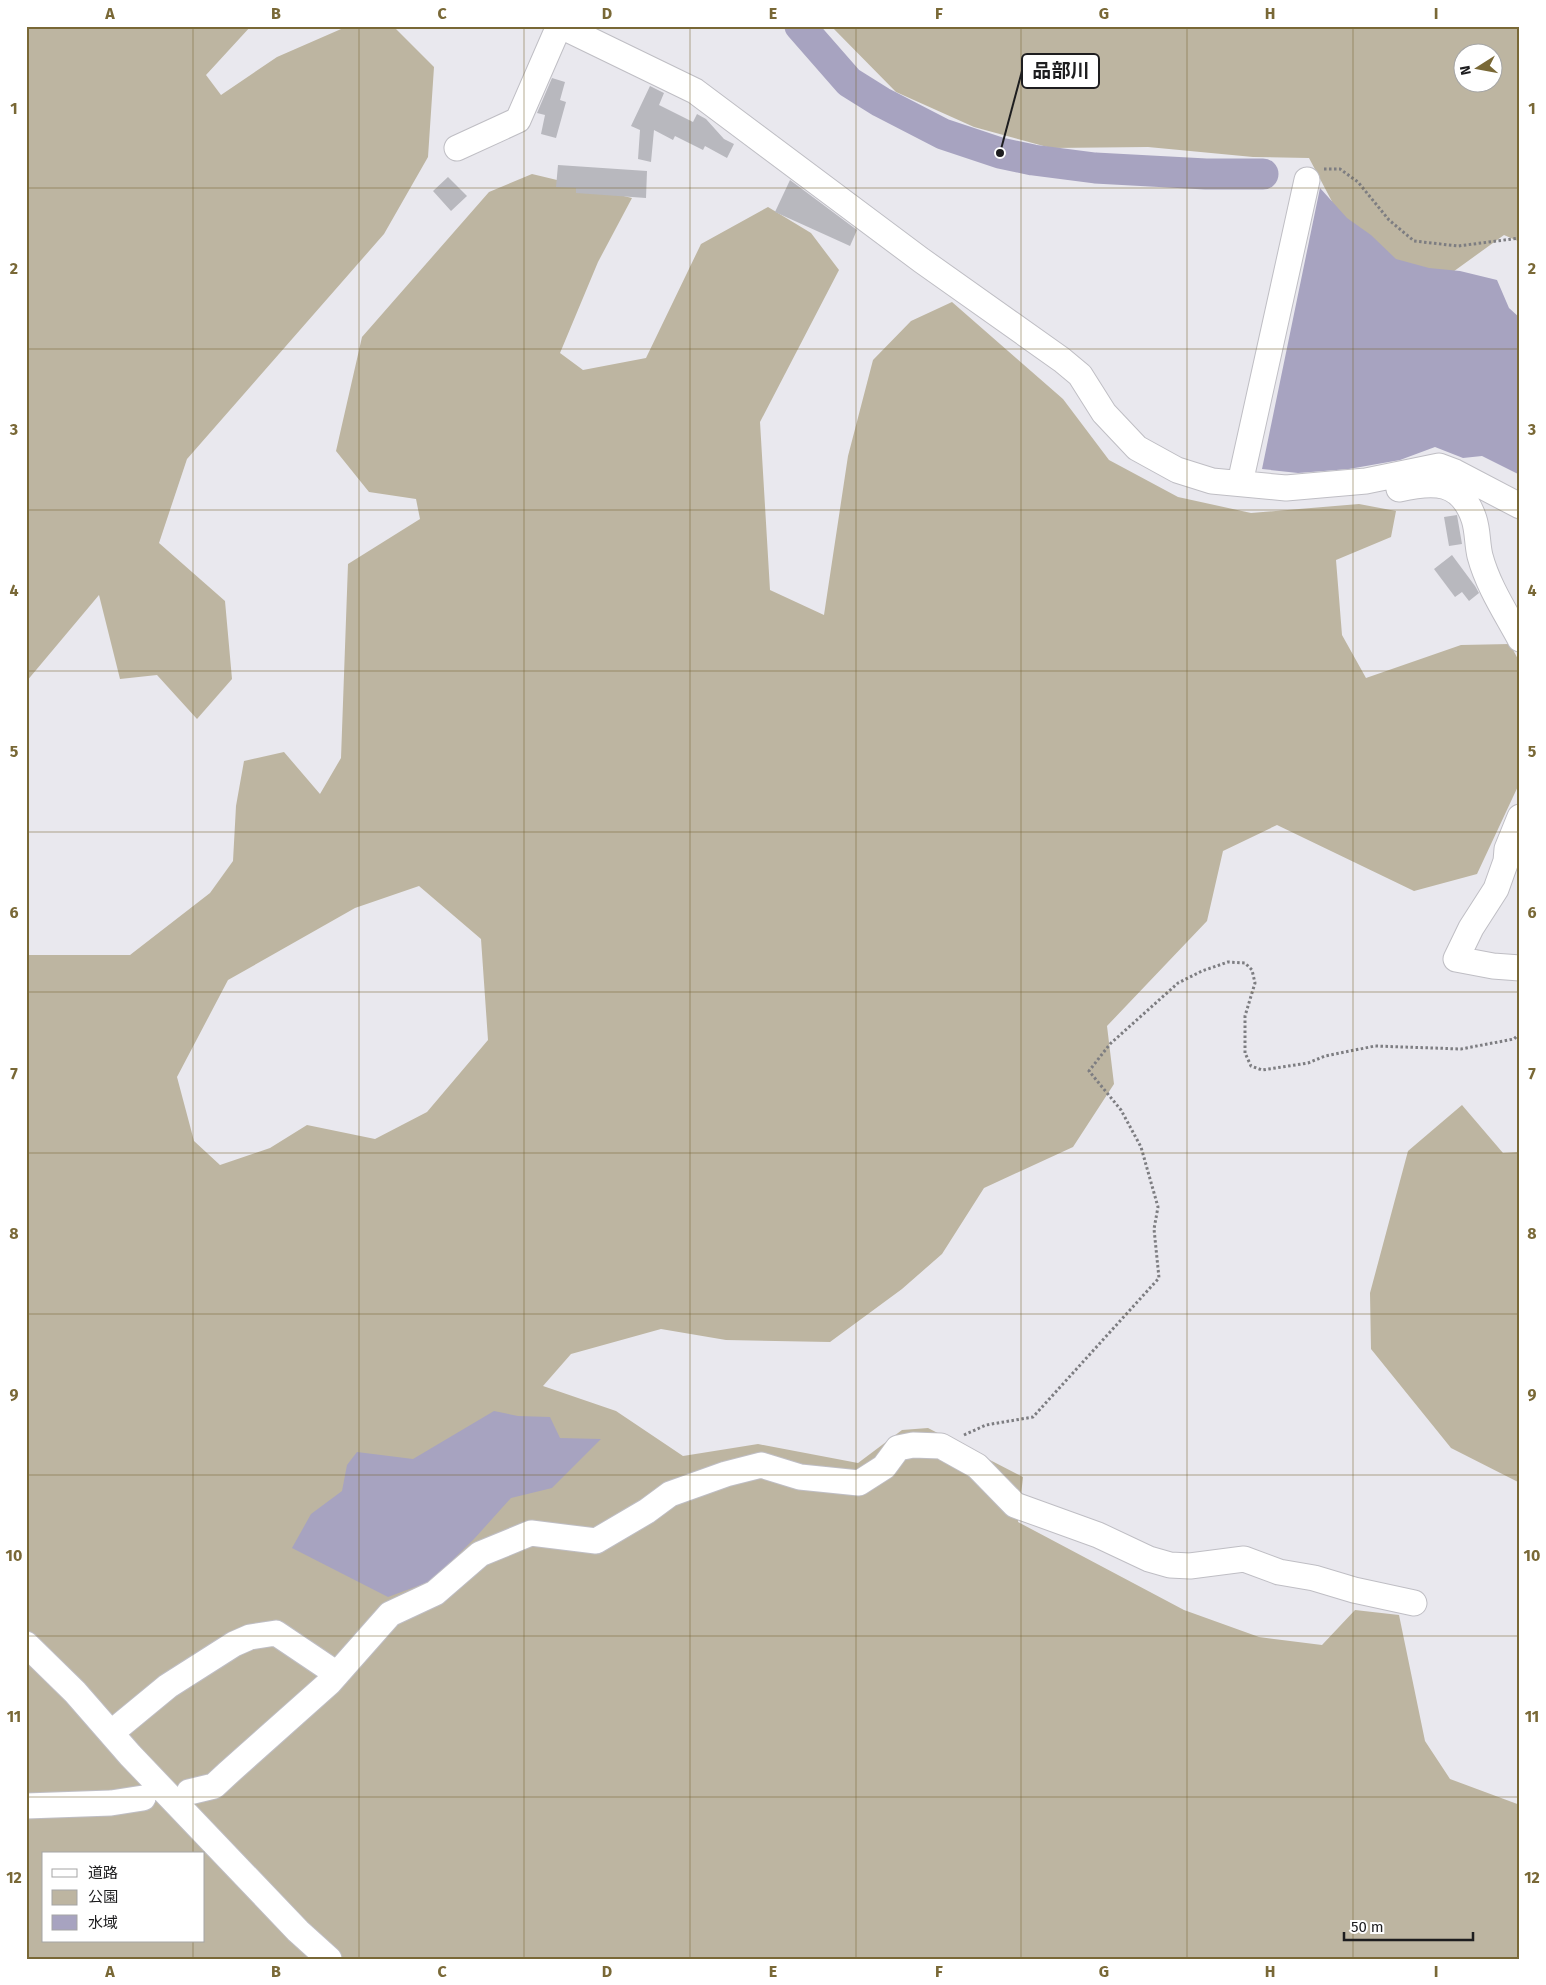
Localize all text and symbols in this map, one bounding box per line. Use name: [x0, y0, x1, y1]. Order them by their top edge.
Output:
text: A: [104, 4, 115, 23]
text: B: [271, 4, 281, 23]
text: C: [437, 4, 447, 23]
text: D: [602, 4, 612, 23]
text: E: [769, 4, 777, 23]
text: F: [935, 4, 943, 23]
text: G: [1099, 4, 1109, 23]
text: H: [1265, 4, 1275, 23]
text: I: [1434, 4, 1438, 23]
north arrow: [1454, 42, 1504, 92]
callout: 品部川: [1022, 54, 1099, 88]
text: 品部川: [1032, 59, 1090, 82]
text: N: [1456, 64, 1475, 77]
text: 1: [10, 99, 18, 118]
text: 1: [1528, 99, 1536, 118]
text: 2: [10, 259, 18, 278]
text: 2: [1528, 259, 1536, 278]
text: 3: [9, 420, 18, 439]
text: 3: [1527, 420, 1536, 439]
text: 4: [9, 581, 19, 600]
text: 4: [1527, 581, 1537, 600]
text: 5: [10, 742, 19, 761]
text: 5: [1528, 742, 1537, 761]
text: 6: [9, 903, 19, 922]
text: 6: [1527, 903, 1537, 922]
text: 7: [10, 1064, 18, 1083]
text: 7: [1528, 1064, 1536, 1083]
text: 8: [9, 1224, 19, 1243]
text: 8: [1527, 1224, 1537, 1243]
text: 9: [10, 1385, 19, 1404]
text: 9: [1528, 1385, 1537, 1404]
text: 10: [6, 1546, 22, 1565]
text: 10: [1524, 1546, 1540, 1565]
text: 11: [7, 1707, 21, 1726]
text: 11: [1525, 1707, 1539, 1726]
legend: [42, 1852, 205, 1942]
text: 道路: [88, 1864, 118, 1882]
text: 12: [6, 1868, 22, 1887]
text: 12: [1524, 1868, 1540, 1887]
text: 公園: [88, 1888, 118, 1906]
scale bar: [1344, 1910, 1472, 1942]
text: 水域: [88, 1914, 118, 1932]
text: 50 m: [1351, 1918, 1384, 1936]
text: A: [104, 1962, 115, 1981]
text: B: [271, 1962, 281, 1981]
text: C: [437, 1962, 447, 1981]
text: D: [602, 1962, 612, 1981]
text: E: [769, 1962, 777, 1981]
text: F: [935, 1962, 943, 1981]
text: G: [1099, 1962, 1109, 1981]
text: H: [1265, 1962, 1275, 1981]
text: I: [1434, 1962, 1438, 1981]

